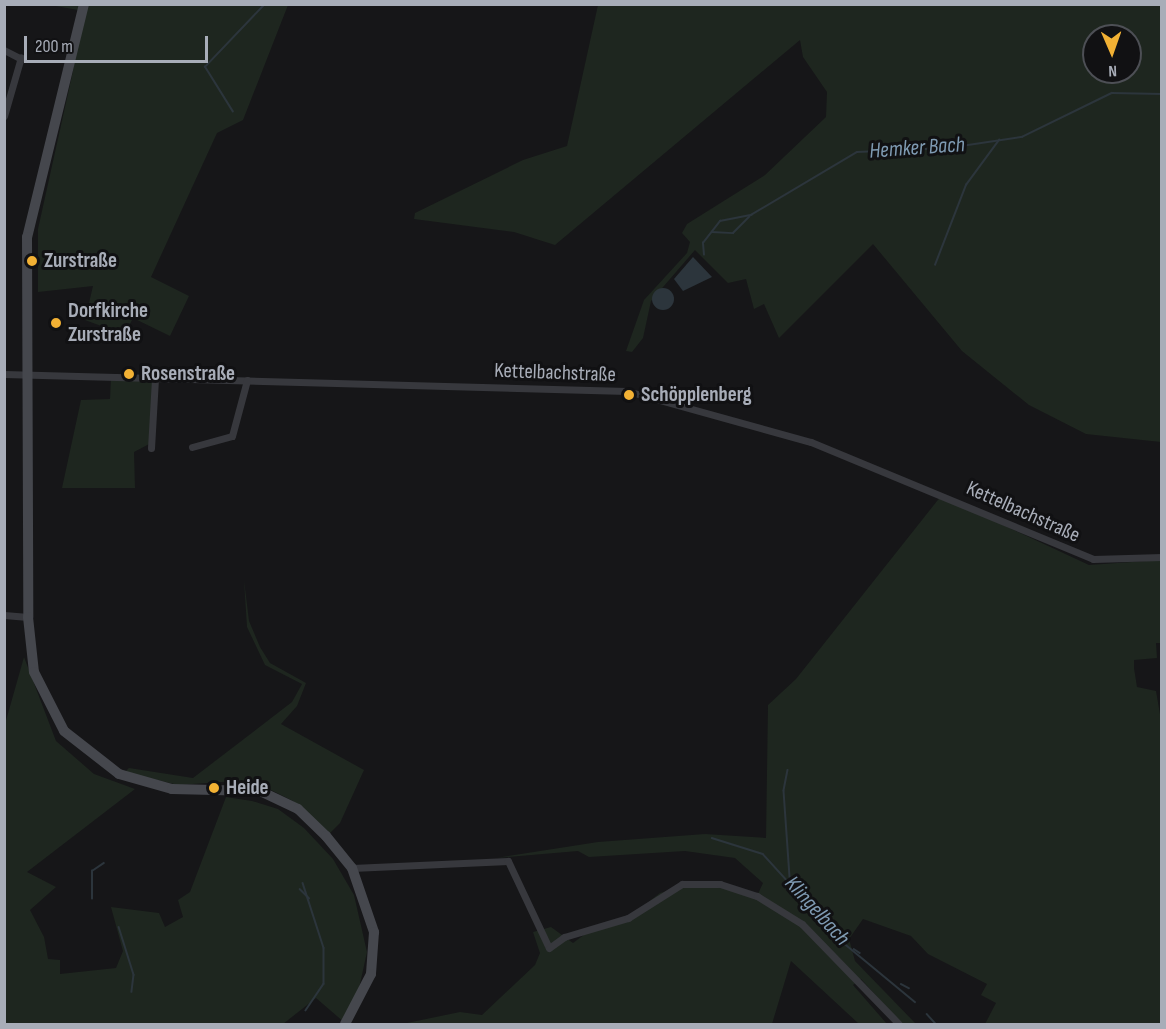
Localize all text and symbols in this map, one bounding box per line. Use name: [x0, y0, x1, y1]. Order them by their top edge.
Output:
scale bar: [27, 24, 212, 62]
north arrow: [1082, 24, 1142, 84]
text: 200 m: [35, 36, 73, 57]
text: N: [1108, 61, 1117, 80]
water label: Hemker Bach: [868, 131, 966, 165]
place label: Zurstraße: [44, 248, 117, 274]
marker: Zurstraße: [25, 254, 39, 268]
place label: Dorfkirche Zurstraße: [68, 298, 148, 348]
marker: Dorfkirche Zurstraße: [49, 316, 63, 330]
street label: Kettelbachstraße: [494, 358, 616, 388]
place label: Rosenstraße: [141, 361, 235, 387]
marker: Rosenstraße: [122, 367, 136, 381]
place label: Schöpplenberg: [641, 382, 752, 408]
marker: Schöpplenberg: [622, 388, 636, 402]
street label: Kettelbachstraße: [962, 476, 1084, 548]
place label: Heide: [226, 775, 269, 801]
marker: Heide: [207, 781, 221, 795]
water label: Klingelbach: [779, 871, 855, 951]

